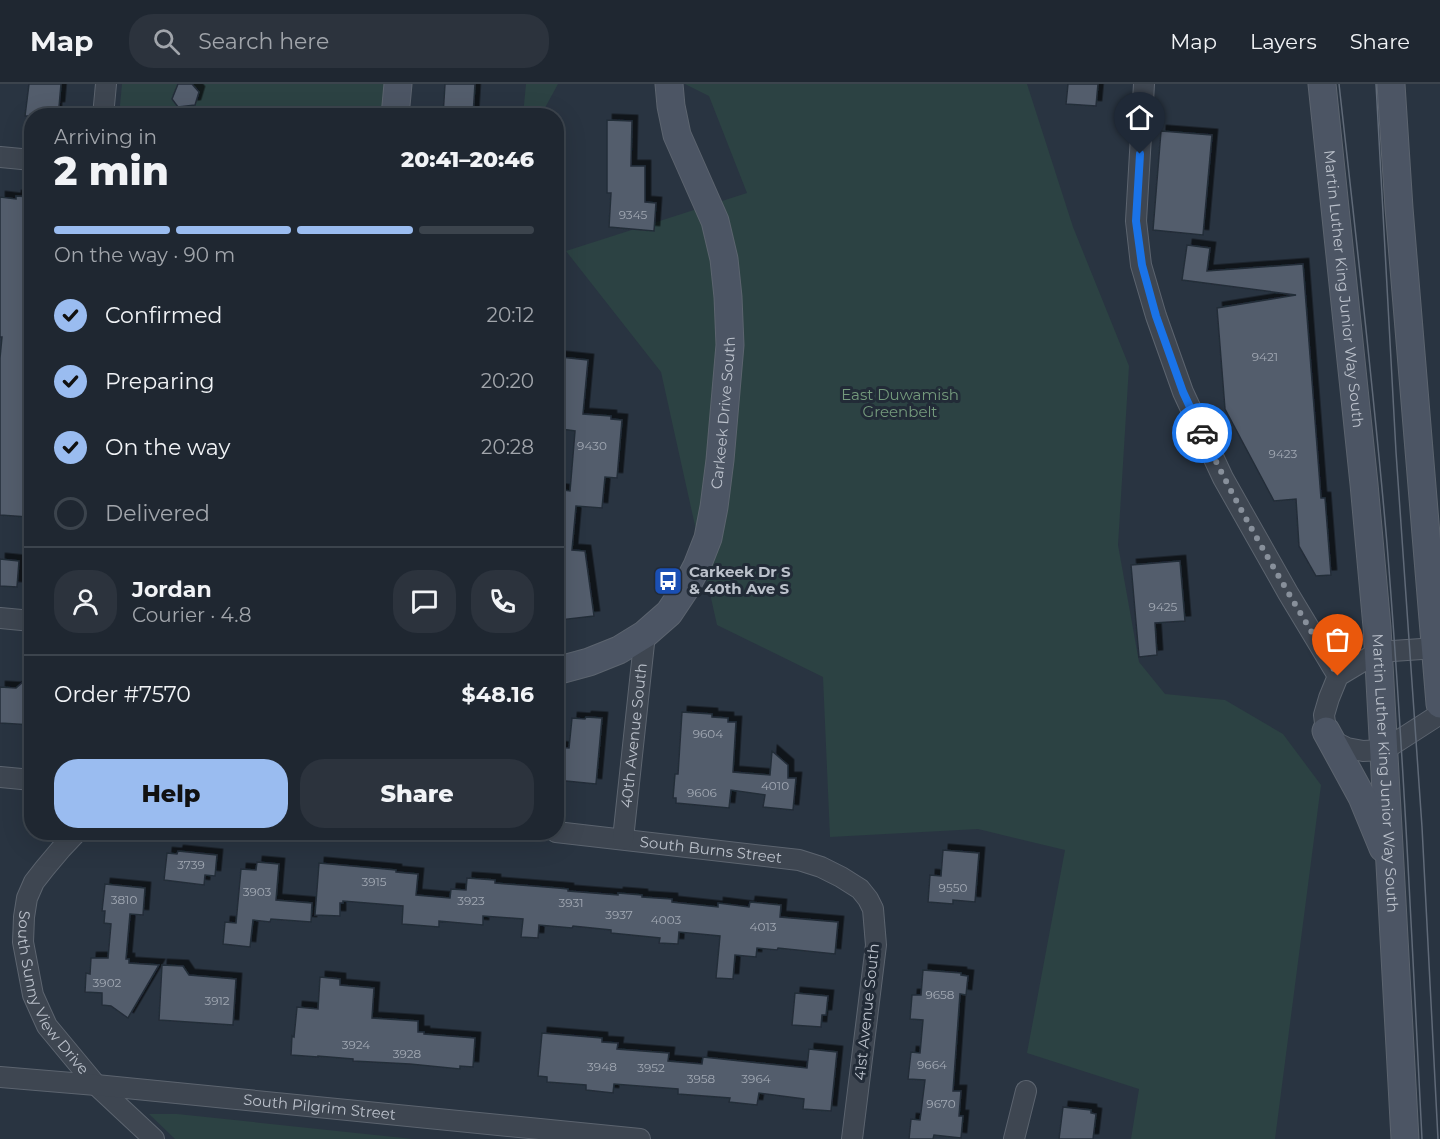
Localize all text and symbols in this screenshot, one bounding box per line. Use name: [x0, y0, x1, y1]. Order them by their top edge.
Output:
search box: [129, 14, 549, 68]
text: Map: [30, 24, 93, 58]
icon: search: [150, 25, 183, 58]
text: Search here: [198, 28, 329, 55]
text: Map: [1170, 29, 1217, 54]
text: Layers: [1250, 29, 1317, 54]
text: Share: [1350, 29, 1410, 54]
pin: [1114, 92, 1165, 154]
icon: home: [1123, 101, 1156, 134]
text: Arriving in: [54, 125, 157, 149]
text: 20:41–20:46: [401, 146, 534, 173]
text: 2 min: [54, 147, 169, 195]
street label: Martin Luther King Junior Way South: [1320, 149, 1368, 429]
house number: 9345: [619, 207, 648, 222]
text: On the way · 90 m: [54, 243, 235, 267]
icon: check: [54, 299, 87, 332]
text: Confirmed: [105, 302, 222, 329]
text: 20:12: [487, 303, 534, 327]
street label: Carkeek Drive South: [706, 336, 739, 490]
house number: 9421: [1252, 349, 1278, 364]
icon: check: [54, 365, 87, 398]
text: Preparing: [105, 368, 214, 395]
text: 20:20: [481, 369, 534, 393]
park label: East Duwamish Greenbelt: [841, 385, 959, 421]
courier: [1172, 403, 1232, 463]
icon: car: [1186, 417, 1219, 450]
icon: check: [54, 431, 87, 464]
text: On the way: [105, 434, 230, 461]
text: 20:28: [481, 435, 534, 459]
house number: 9430: [577, 438, 607, 453]
house number: 9423: [1269, 446, 1298, 461]
text: Delivered: [105, 500, 210, 527]
place label: Carkeek Dr S & 40th Ave S: [689, 562, 791, 598]
bus stop icon: Carkeek Dr S & 40th Ave S: [652, 565, 684, 597]
button: person: [54, 570, 117, 633]
button: chat: [393, 570, 456, 633]
button: phone: [471, 570, 534, 633]
text: Jordan: [132, 576, 212, 603]
house number: 9425: [1149, 599, 1178, 614]
text: Courier · 4.8: [132, 603, 251, 627]
pin: [1312, 614, 1363, 676]
icon: bag: [1321, 623, 1354, 656]
street label: Martin Luther King Junior Way South: [1368, 633, 1403, 913]
street label: 40th Avenue South: [616, 662, 651, 809]
text: Order #7570: [54, 681, 191, 708]
text: $48.16: [462, 681, 534, 708]
house number: 9604: [693, 726, 723, 741]
button: Help: [54, 759, 288, 828]
button: Share: [300, 759, 534, 828]
house number: 4010: [761, 778, 789, 793]
house number: 9606: [687, 785, 717, 800]
street label: South Burns Street: [639, 832, 783, 867]
house number: 3739: [177, 857, 205, 872]
house number: 3915: [361, 874, 387, 889]
house number: 9550: [939, 880, 967, 895]
house number: 3903: [243, 884, 272, 899]
house number: 3810: [111, 892, 137, 907]
house number: 3923: [457, 893, 485, 908]
house number: 3931: [558, 895, 584, 910]
house number: 3937: [605, 907, 633, 922]
street label: South Sunny View Drive: [14, 909, 93, 1078]
house number: 4003: [651, 912, 681, 927]
house number: 4013: [750, 919, 777, 934]
street label: 41st Avenue South: [850, 942, 883, 1081]
house number: 3902: [93, 975, 122, 990]
house number: 9658: [925, 987, 955, 1002]
house number: 3912: [204, 993, 230, 1008]
house number: 3924: [342, 1037, 370, 1052]
house number: 3928: [393, 1046, 422, 1061]
house number: 9664: [917, 1057, 947, 1072]
house number: 3948: [587, 1059, 617, 1074]
house number: 3952: [637, 1060, 665, 1075]
house number: 3958: [687, 1071, 716, 1086]
house number: 3964: [741, 1071, 771, 1086]
street label: South Pilgrim Street: [242, 1090, 397, 1124]
house number: 9670: [926, 1096, 956, 1111]

